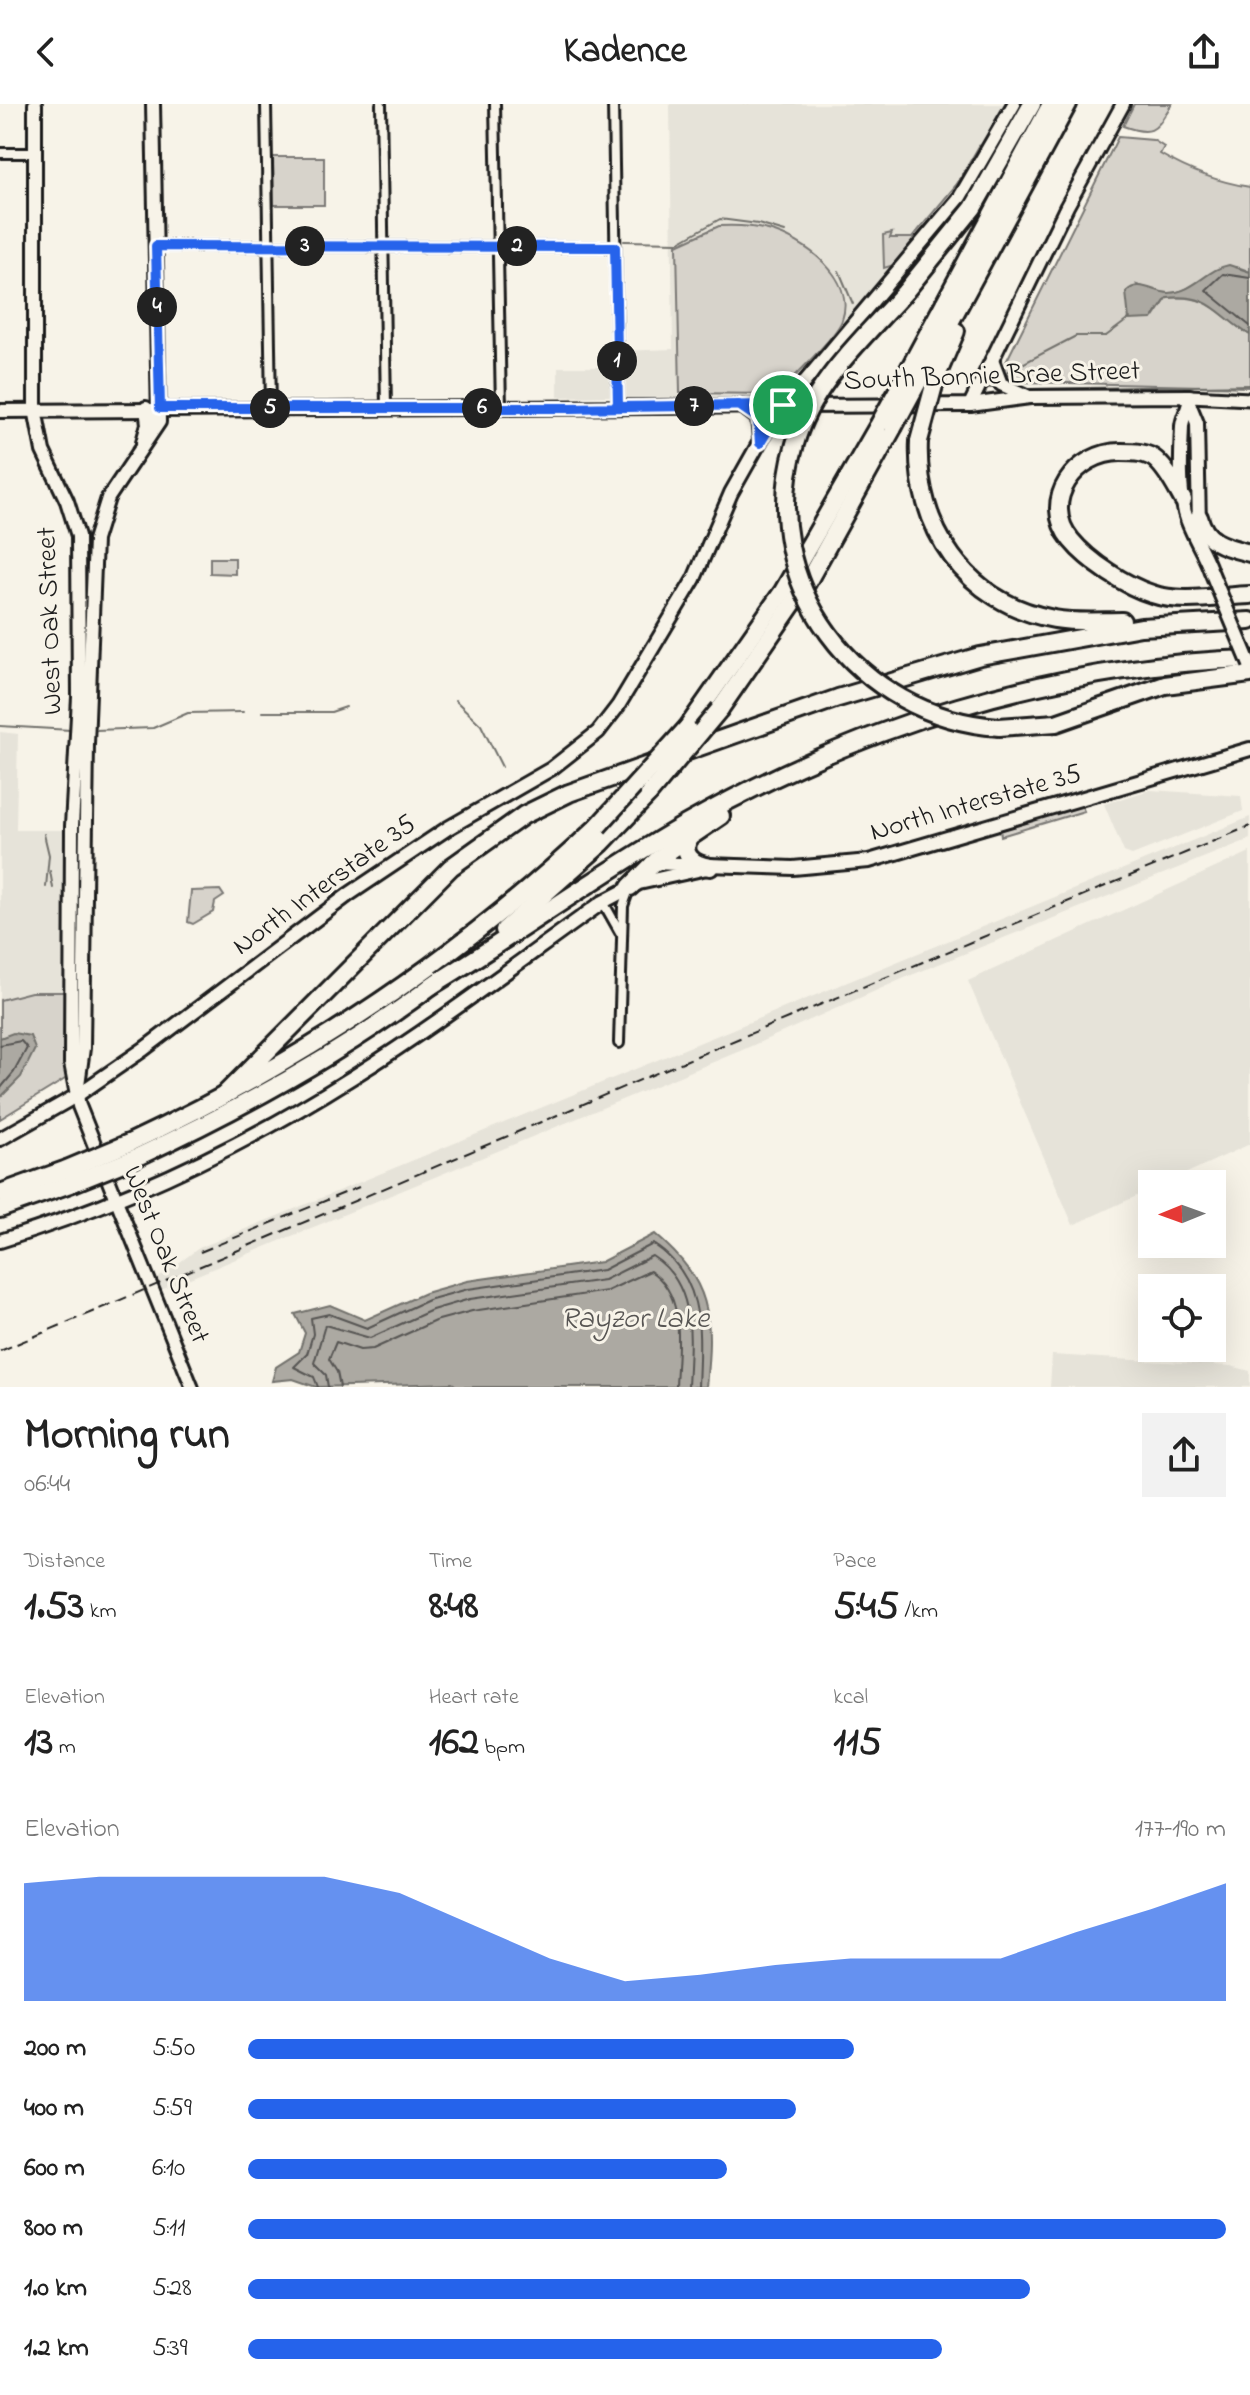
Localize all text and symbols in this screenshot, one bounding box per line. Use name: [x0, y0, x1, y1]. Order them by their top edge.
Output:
text: Kadence: [563, 26, 687, 79]
icon: back: [24, 30, 68, 74]
icon: share: [1182, 30, 1226, 74]
pin: 3: [285, 226, 325, 266]
pin: 2: [497, 226, 537, 266]
text: 3: [300, 230, 310, 262]
text: 2: [512, 230, 522, 262]
pin: 4: [137, 287, 177, 327]
text: 4: [152, 291, 162, 323]
pin: 1: [597, 341, 637, 381]
text: 1: [614, 345, 621, 377]
street label: South Bonnie Brae Street: [843, 351, 1141, 403]
pin: [749, 371, 817, 439]
icon: arrive: [761, 383, 805, 427]
pin: 7: [674, 386, 714, 426]
pin: 5: [250, 388, 290, 428]
pin: 6: [462, 388, 502, 428]
text: 7: [689, 390, 699, 422]
text: 5: [264, 392, 276, 424]
text: 6: [477, 392, 487, 424]
street label: West Oak Street: [27, 526, 75, 716]
street label: North Interstate 35: [865, 754, 1087, 854]
street label: North Interstate 35: [225, 805, 425, 967]
street label: West Oak Street: [111, 1160, 219, 1350]
north arrow: [1138, 1170, 1226, 1258]
map controls: [1138, 1170, 1226, 1362]
button: locate: [1138, 1274, 1226, 1362]
water label: Rayzor Lake: [561, 1298, 711, 1342]
text: Morning run: [24, 1404, 230, 1468]
button: share: [1142, 1413, 1226, 1497]
text: 06:44: [24, 1466, 70, 1504]
text: Distance: [24, 1546, 105, 1578]
text: Time: [429, 1546, 472, 1578]
text: Pace: [833, 1546, 876, 1578]
text: 1.53: [24, 1578, 84, 1637]
text: 8:48: [429, 1578, 479, 1637]
text: 5:45: [833, 1578, 899, 1637]
text: km: [84, 1596, 117, 1628]
text: /km: [899, 1596, 938, 1628]
text: Elevation: [24, 1682, 105, 1714]
text: Heart rate: [429, 1682, 519, 1714]
text: kcal: [833, 1682, 868, 1714]
text: 13: [24, 1714, 53, 1773]
text: 162: [429, 1714, 479, 1773]
text: 115: [833, 1714, 882, 1773]
text: m: [53, 1732, 76, 1764]
text: bpm: [479, 1732, 525, 1764]
text: Elevation: [24, 1811, 120, 1849]
text: 177–190 m: [1135, 1811, 1226, 1849]
text: 200 m: [24, 2030, 86, 2068]
text: 5:50: [152, 2030, 195, 2068]
text: 400 m: [24, 2090, 84, 2128]
text: 5:59: [152, 2090, 192, 2128]
text: 600 m: [24, 2150, 85, 2188]
text: 6:10: [152, 2150, 185, 2188]
text: 800 m: [24, 2210, 83, 2248]
text: 5:11: [152, 2210, 186, 2248]
text: 1.0 km: [24, 2270, 87, 2308]
text: 5:28: [152, 2270, 192, 2308]
text: 1.2 km: [24, 2330, 89, 2368]
text: 5:39: [152, 2330, 188, 2368]

